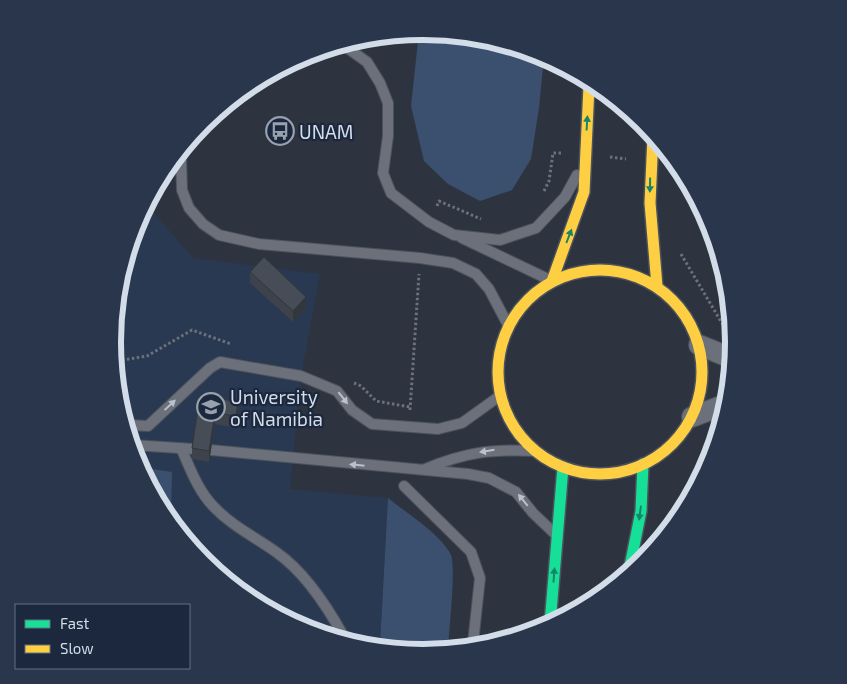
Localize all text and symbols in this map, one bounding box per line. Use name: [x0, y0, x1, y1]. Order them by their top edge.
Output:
one-way arrow: [583, 115, 591, 131]
bus stop icon: UNAM: [265, 116, 295, 146]
place label: UNAM: [299, 120, 354, 143]
one-way arrow: [646, 177, 654, 193]
one-way arrow: [566, 228, 573, 243]
place label: University of Namibia: [230, 385, 323, 430]
school or university icon: University of Namibia: [196, 392, 226, 422]
one-way arrow: [338, 392, 349, 405]
one-way arrow: [163, 399, 175, 411]
one-way arrow: [478, 447, 494, 455]
one-way arrow: [349, 461, 365, 469]
one-way arrow: [518, 494, 529, 507]
one-way arrow: [636, 505, 644, 521]
one-way arrow: [550, 567, 558, 583]
legend: [15, 604, 190, 669]
text: Fast: [60, 614, 90, 632]
text: Slow: [60, 639, 94, 657]

